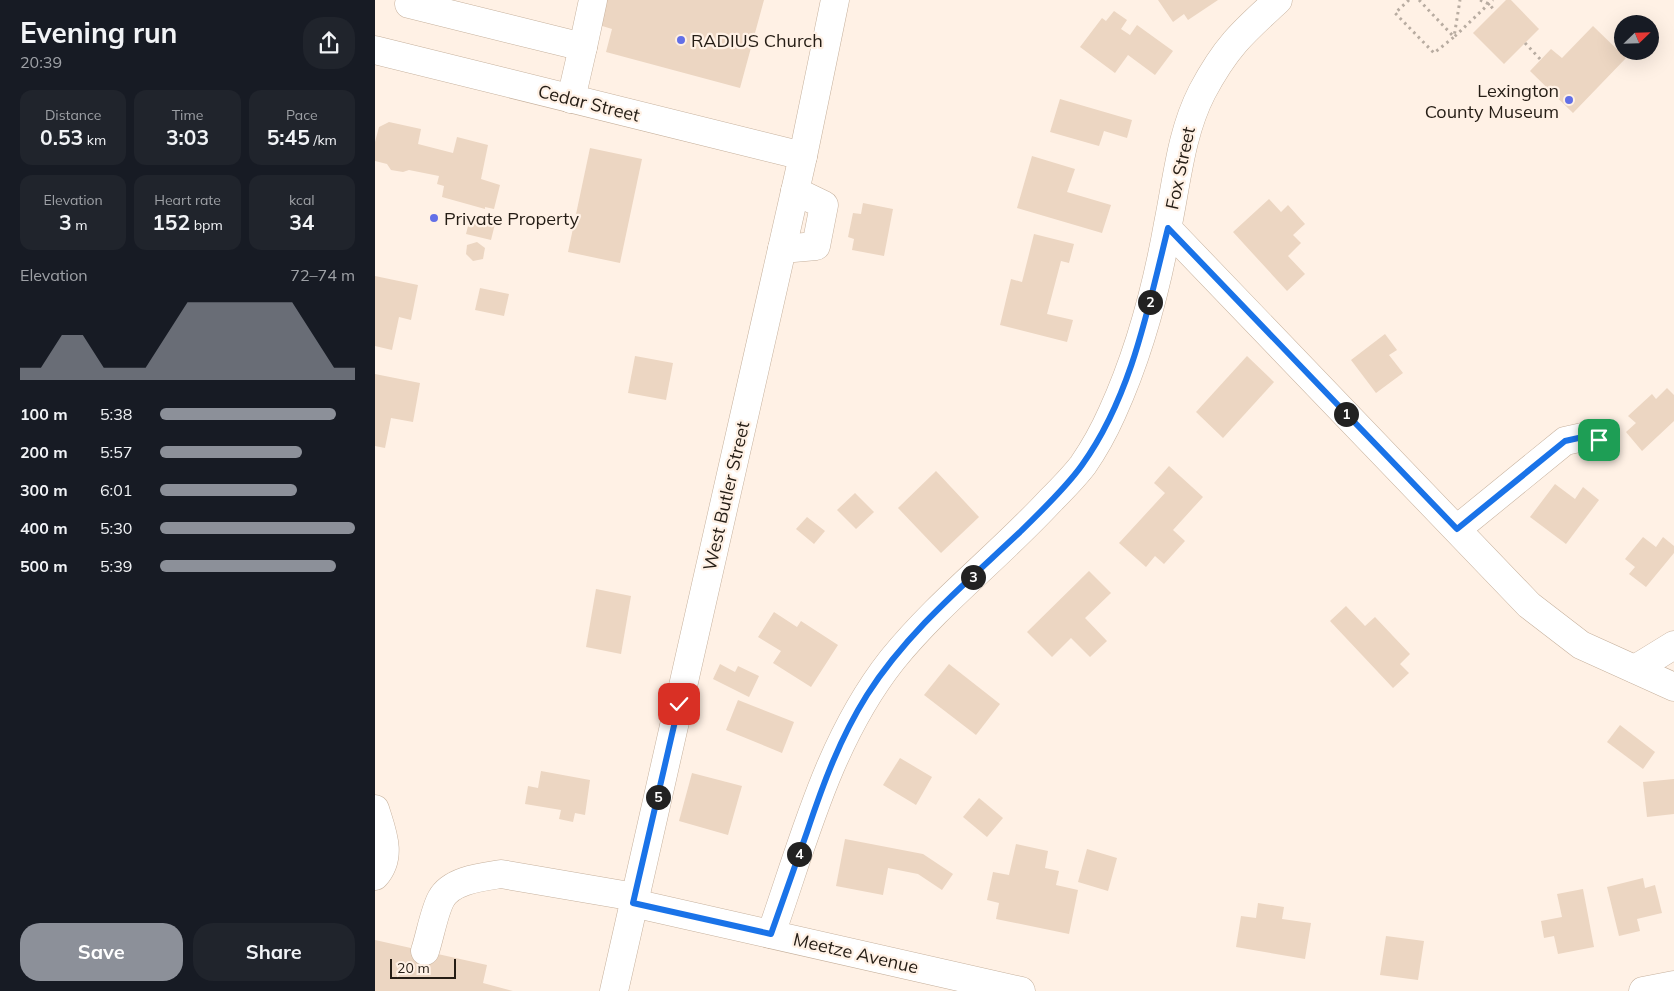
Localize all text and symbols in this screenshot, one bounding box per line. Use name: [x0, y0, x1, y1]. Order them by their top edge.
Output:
text: Evening run: [20, 15, 177, 50]
north arrow: [1614, 15, 1659, 60]
map controls: [1614, 15, 1659, 60]
button: share: [303, 17, 355, 69]
place label: RADIUS Church: [691, 29, 823, 52]
marker: RADIUS Church: [675, 34, 687, 46]
text: 20:39: [20, 52, 62, 72]
street label: Cedar Street: [536, 79, 642, 127]
place label: Lexington County Museum: [1425, 79, 1559, 123]
marker: Lexington County Museum: [1563, 94, 1575, 106]
text: Distance: [45, 106, 101, 124]
text: Time: [172, 106, 203, 124]
text: Pace: [286, 106, 318, 124]
text: 0.53: [40, 124, 83, 150]
text: 3:03: [166, 124, 209, 150]
text: 5:45: [267, 124, 310, 150]
street label: Fox Street: [1160, 125, 1200, 211]
text: km: [83, 131, 106, 149]
text: /km: [310, 131, 337, 149]
text: Elevation: [44, 191, 103, 209]
text: Heart rate: [154, 191, 221, 209]
text: kcal: [289, 191, 315, 209]
place label: Private Property: [444, 207, 579, 230]
text: 3: [59, 209, 71, 235]
text: 152: [152, 209, 190, 235]
text: 34: [289, 209, 314, 235]
marker: Private Property: [428, 212, 440, 224]
text: m: [71, 216, 87, 234]
text: bpm: [190, 216, 223, 234]
text: Elevation: [20, 265, 88, 285]
text: 72–74 m: [290, 265, 355, 285]
pin: 2: [1137, 290, 1163, 314]
text: 2: [1146, 293, 1155, 311]
pin: 1: [1333, 402, 1359, 426]
text: 100 m: [20, 404, 68, 424]
text: 5:38: [100, 404, 132, 424]
text: 1: [1342, 405, 1351, 423]
street label: West Butler Street: [698, 419, 754, 573]
pin: [1578, 419, 1620, 461]
icon: arrive: [1585, 426, 1613, 454]
text: 200 m: [20, 442, 68, 462]
text: 5:57: [100, 442, 132, 462]
text: 300 m: [20, 480, 68, 500]
text: 6:01: [100, 480, 132, 500]
text: 400 m: [20, 518, 68, 538]
text: 5:30: [100, 518, 132, 538]
text: 500 m: [20, 556, 68, 576]
text: 5:39: [100, 556, 132, 576]
pin: 3: [961, 564, 985, 590]
text: 3: [969, 568, 978, 586]
pin: [658, 683, 700, 725]
icon: check: [665, 690, 693, 718]
pin: 5: [645, 784, 671, 810]
text: 5: [654, 788, 663, 806]
pin: 4: [787, 842, 811, 866]
text: 4: [795, 845, 804, 863]
button: Save: [20, 923, 183, 981]
button: Share: [193, 923, 355, 981]
street label: Meetze Avenue: [791, 927, 921, 979]
scale bar: [390, 956, 456, 979]
text: 20 m: [397, 959, 430, 977]

